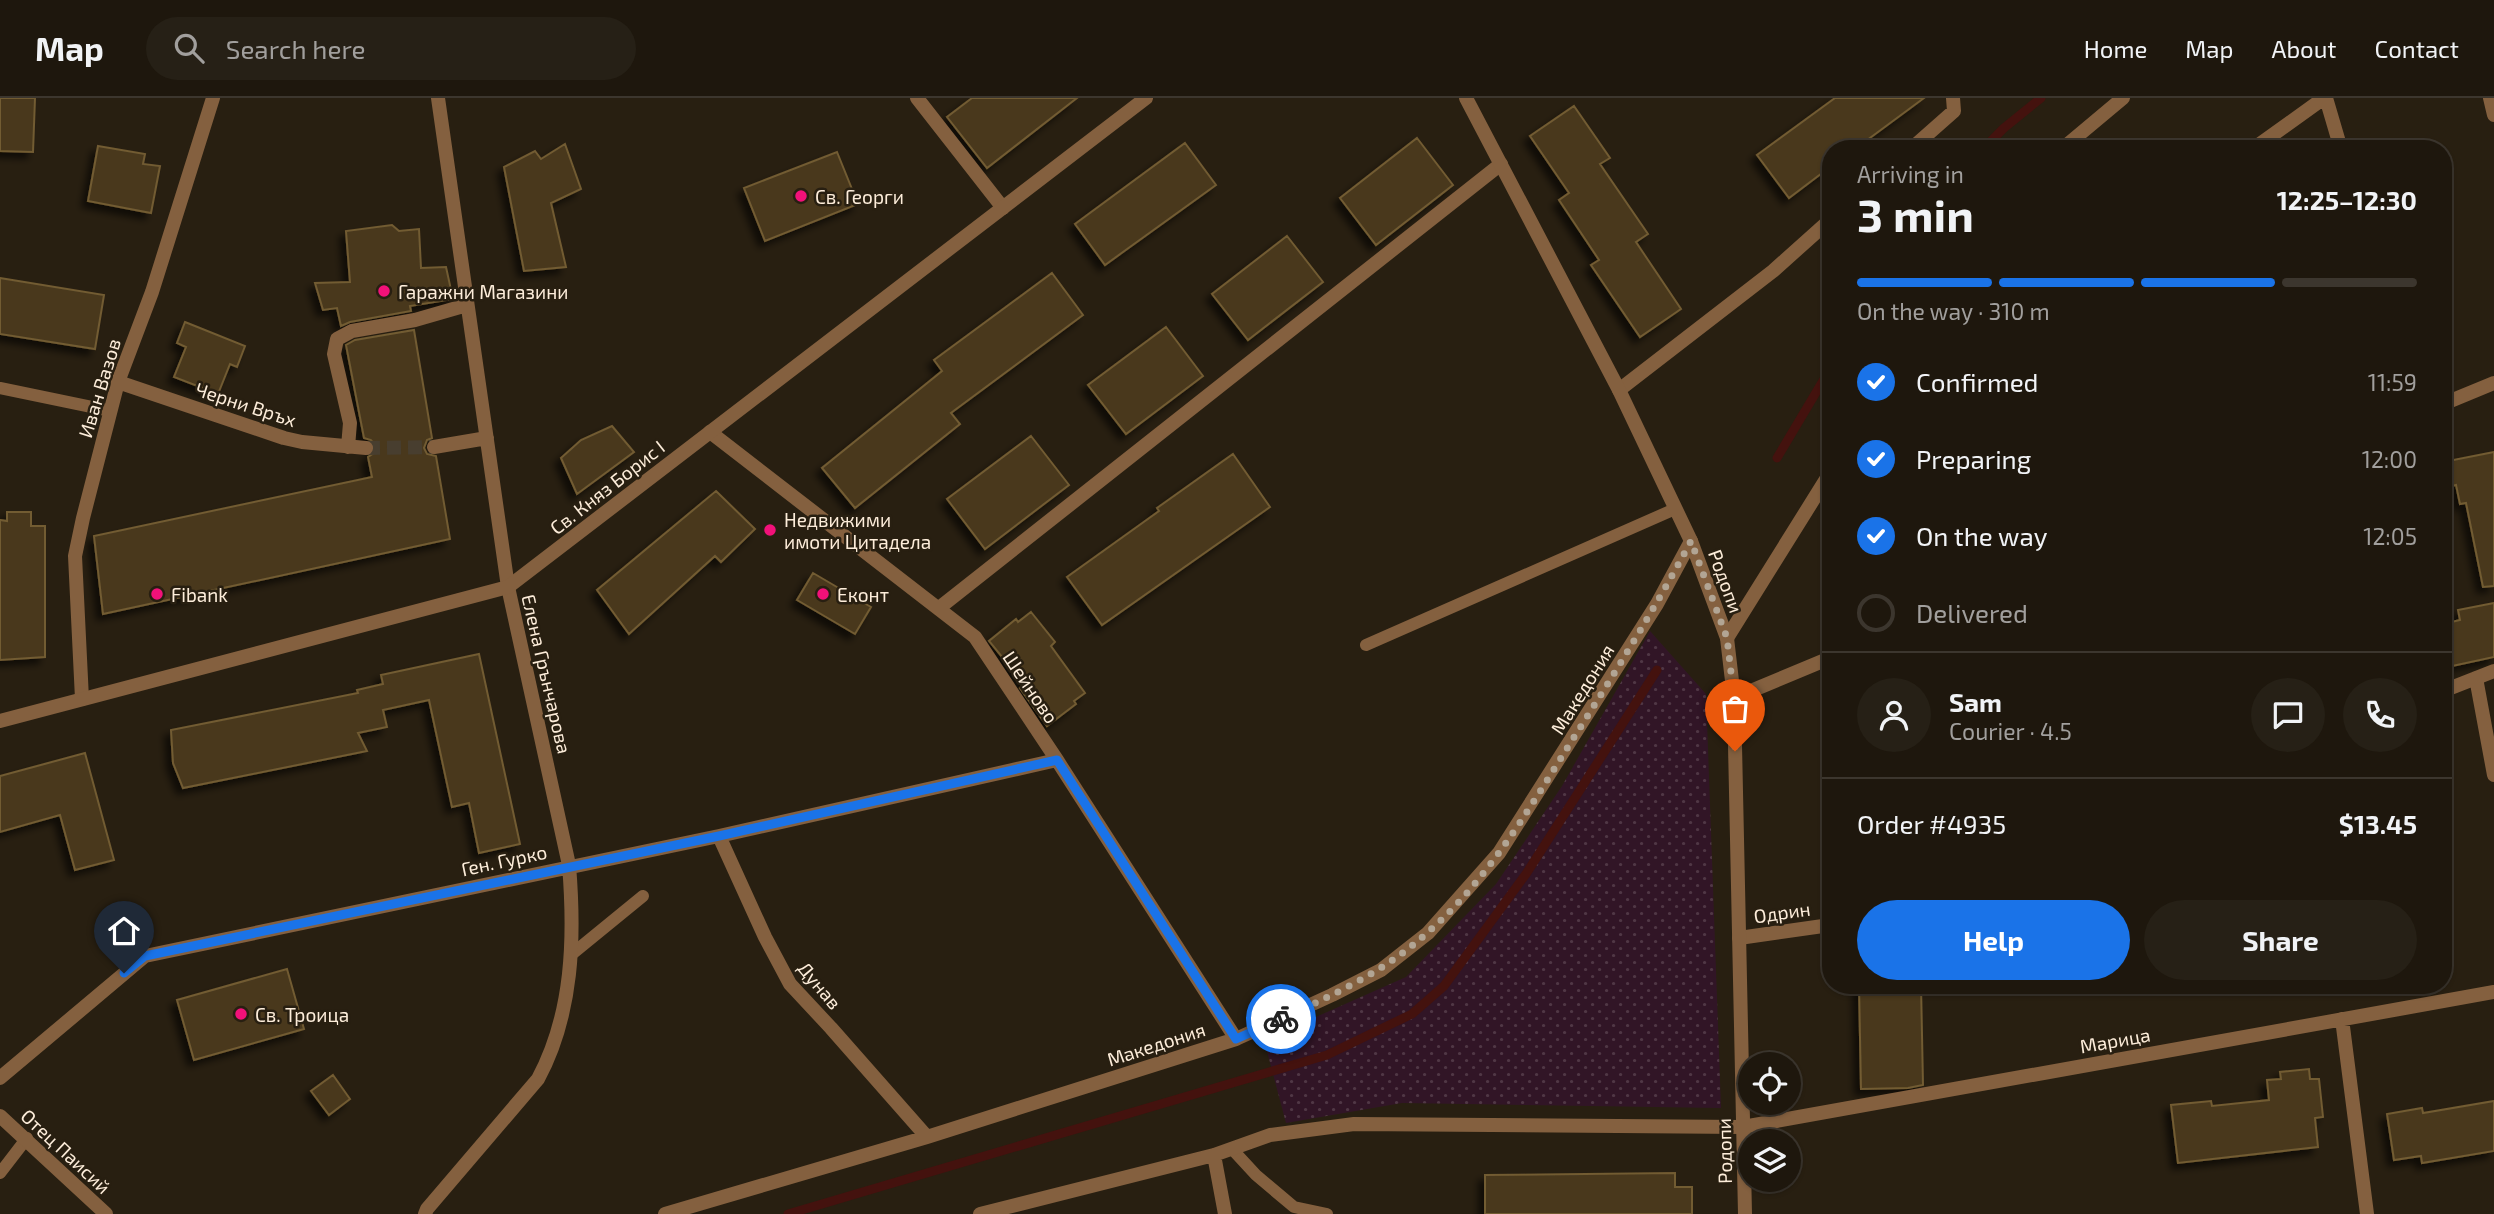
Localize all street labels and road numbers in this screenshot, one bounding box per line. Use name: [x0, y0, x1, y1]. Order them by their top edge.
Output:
street label: Иван Вазов: [73, 336, 125, 440]
street label: Черни Връх: [193, 377, 299, 431]
street label: Св. Княз Борис I: [545, 435, 669, 539]
street label: Родопи: [1704, 546, 1748, 616]
street label: Елена Грънчарова: [517, 592, 577, 756]
street label: Македония: [1545, 640, 1619, 738]
street label: Шейново: [998, 646, 1064, 728]
street label: Ген. Гурко: [459, 840, 549, 881]
street label: Одрин: [1752, 897, 1812, 927]
street label: Дунав: [793, 956, 847, 1014]
street label: Македония: [1104, 1017, 1208, 1071]
street label: Марица: [2078, 1022, 2152, 1058]
street label: Отец Паисий: [17, 1104, 115, 1198]
street label: Родопи: [1712, 1118, 1736, 1184]

